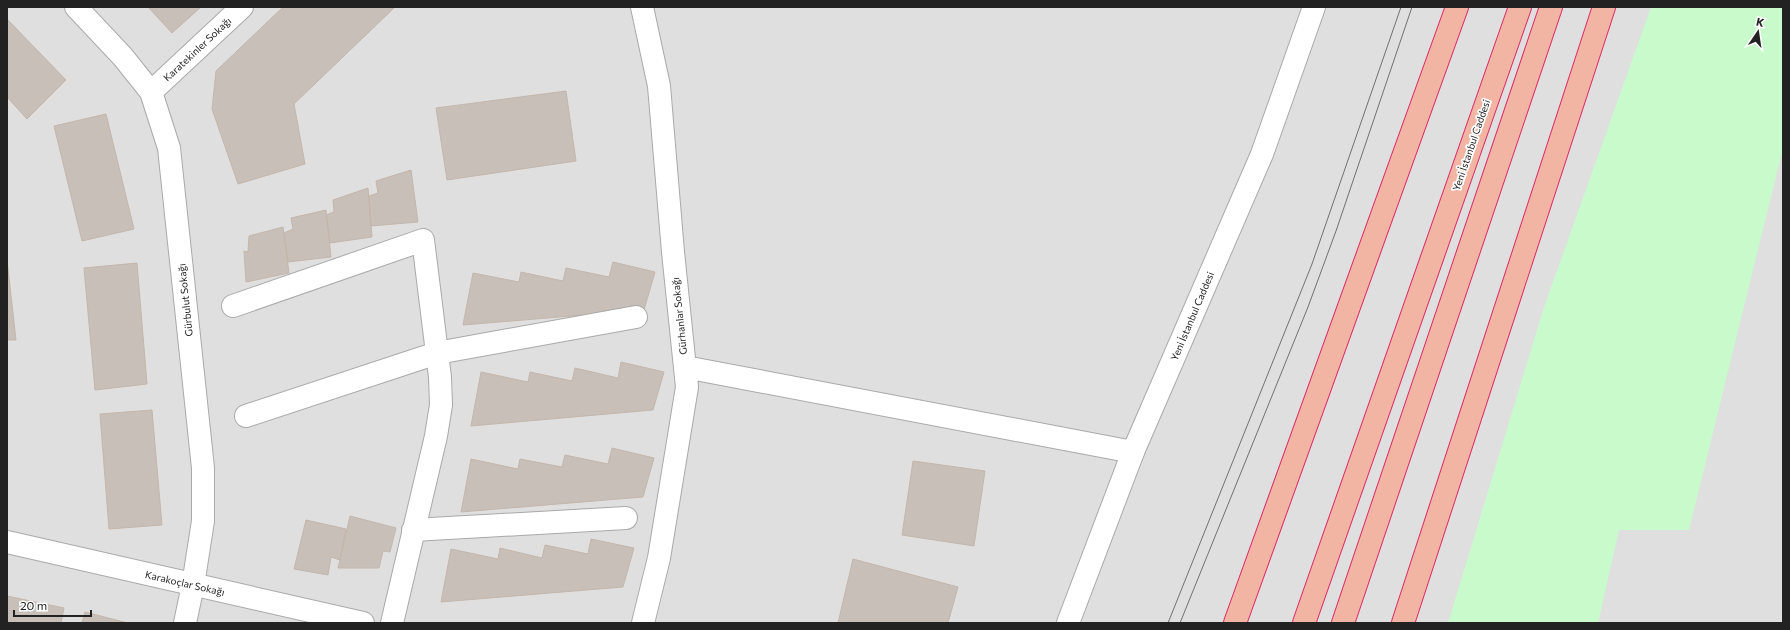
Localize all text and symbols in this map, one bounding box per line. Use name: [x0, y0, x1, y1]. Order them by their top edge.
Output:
north arrow: [1738, 12, 1778, 52]
street label: Karatekinler Sokağı: [161, 15, 233, 83]
text: K: [1755, 15, 1766, 29]
street label: Yeni İstanbul Caddesi: [1450, 98, 1492, 192]
street label: Gürbulut Sokağı: [175, 263, 195, 337]
street label: Yeni İstanbul Caddesi: [1168, 270, 1216, 362]
street label: Gürhanlar Sokağı: [669, 277, 689, 355]
street label: Karakoçlar Sokağı: [144, 568, 226, 598]
scale bar: [14, 592, 91, 618]
text: 20 m: [20, 598, 47, 612]

